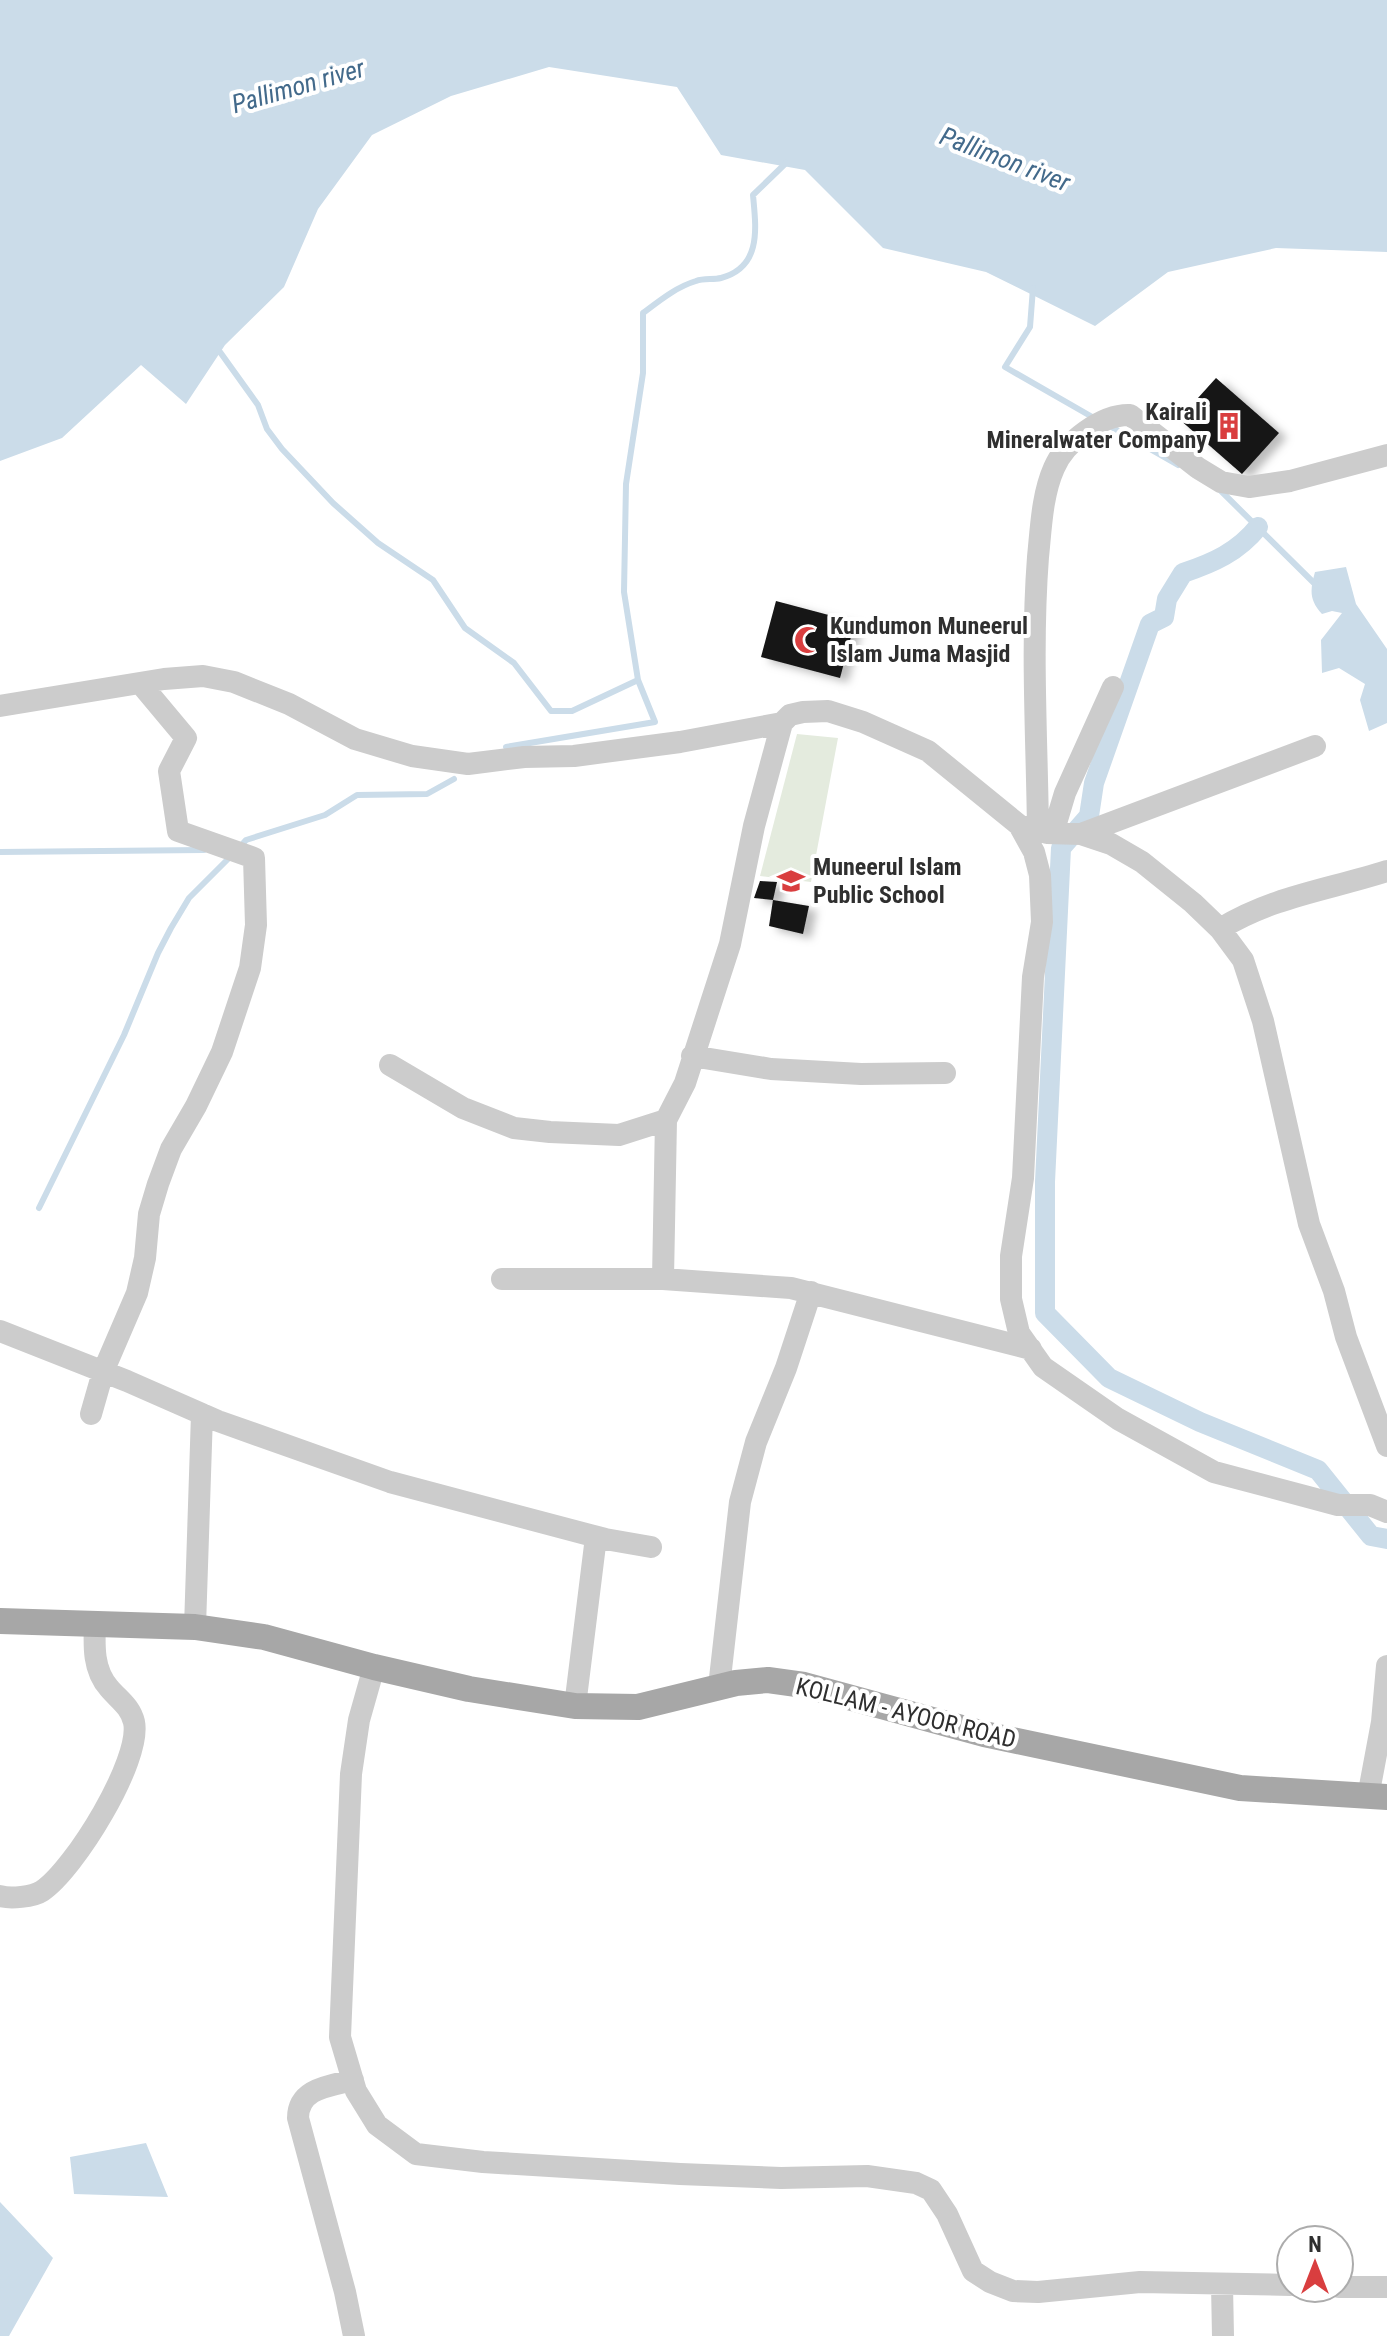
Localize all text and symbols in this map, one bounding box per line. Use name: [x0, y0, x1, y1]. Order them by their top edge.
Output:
water label: Pallimon river: [228, 52, 369, 119]
water label: Pallimon river: [936, 121, 1075, 198]
place label: Kairali Mineralwater Company: [987, 398, 1207, 454]
building icon: Kairali Mineralwater Company: [1214, 411, 1244, 441]
place label: Kundumon Muneerul Islam Juma Masjid: [830, 612, 1028, 668]
mosque icon: Kundumon Muneerul Islam Juma Masjid: [793, 625, 823, 655]
place label: Muneerul Islam Public School: [813, 853, 962, 909]
school or university icon: Muneerul Islam Public School: [776, 866, 806, 896]
street label: KOLLAM - AYOOR ROAD: [793, 1672, 1019, 1754]
north arrow: [1275, 2224, 1355, 2304]
text: N: [1308, 2232, 1322, 2257]

